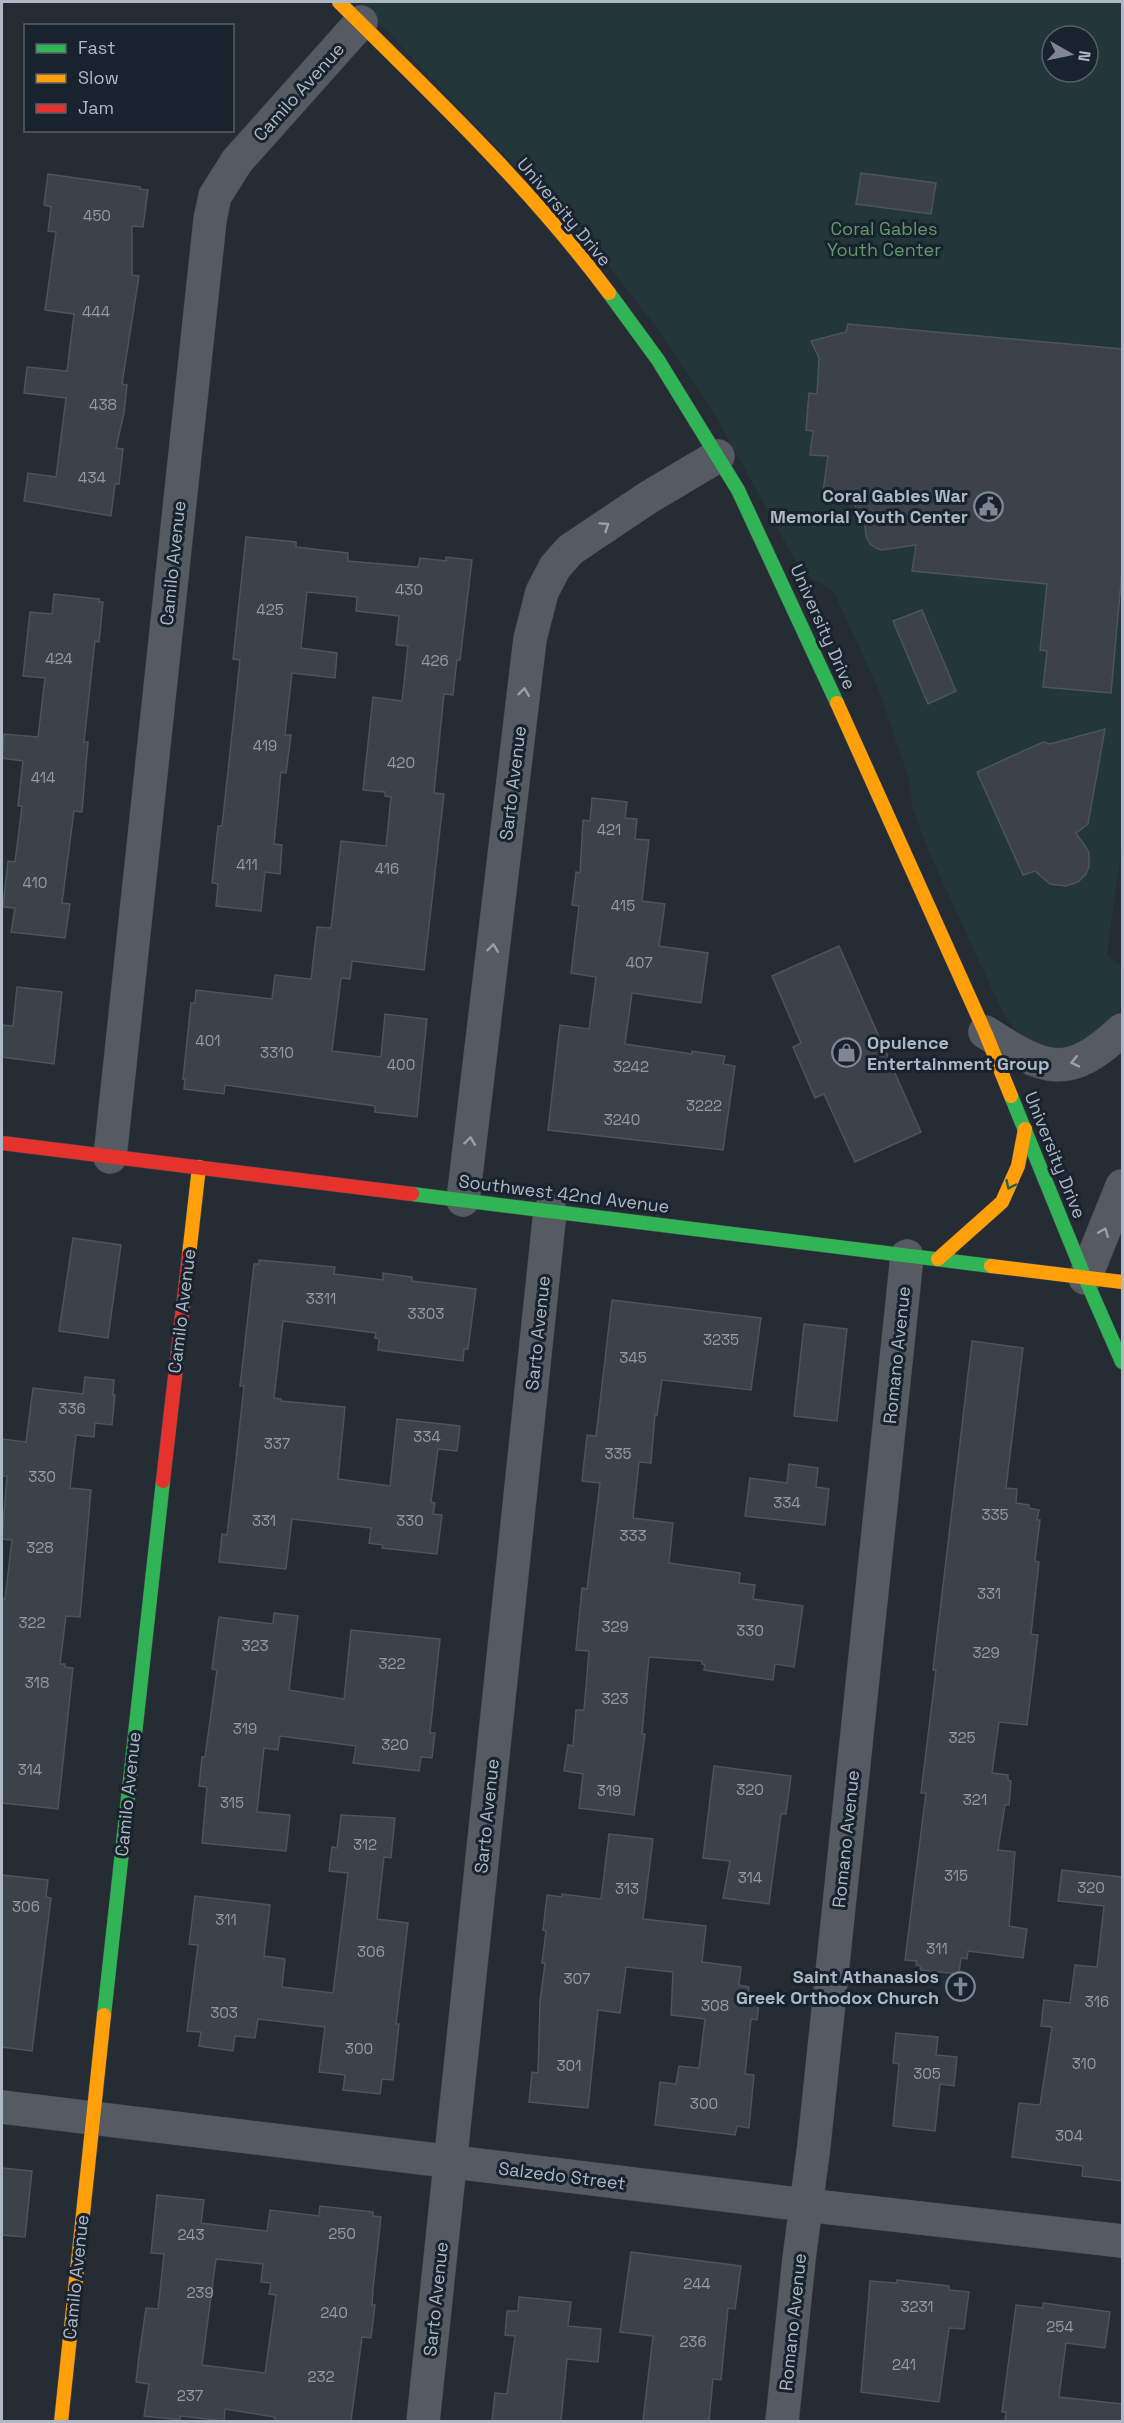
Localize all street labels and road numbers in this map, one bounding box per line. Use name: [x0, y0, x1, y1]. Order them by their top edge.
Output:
street label: Camilo Avenue: [248, 37, 349, 146]
street label: University Drive: [512, 153, 617, 271]
street label: Camilo Avenue: [155, 499, 190, 626]
street label: University Drive: [785, 560, 861, 693]
street label: Sarto Avenue: [494, 724, 531, 842]
street label: University Drive: [1020, 1088, 1091, 1222]
street label: Southwest 42nd Avenue: [457, 1169, 671, 1218]
street label: Camilo Avenue: [162, 1247, 201, 1375]
street label: Sarto Avenue: [520, 1274, 555, 1391]
street label: Romano Avenue: [878, 1285, 915, 1425]
street label: Camilo Avenue: [110, 1730, 145, 1857]
street label: Sarto Avenue: [469, 1757, 504, 1874]
street label: Romano Avenue: [827, 1769, 864, 1909]
street label: Salzedo Street: [497, 2156, 627, 2195]
street label: Camilo Avenue: [58, 2213, 93, 2340]
street label: Sarto Avenue: [418, 2240, 453, 2357]
street label: Romano Avenue: [774, 2252, 811, 2392]

